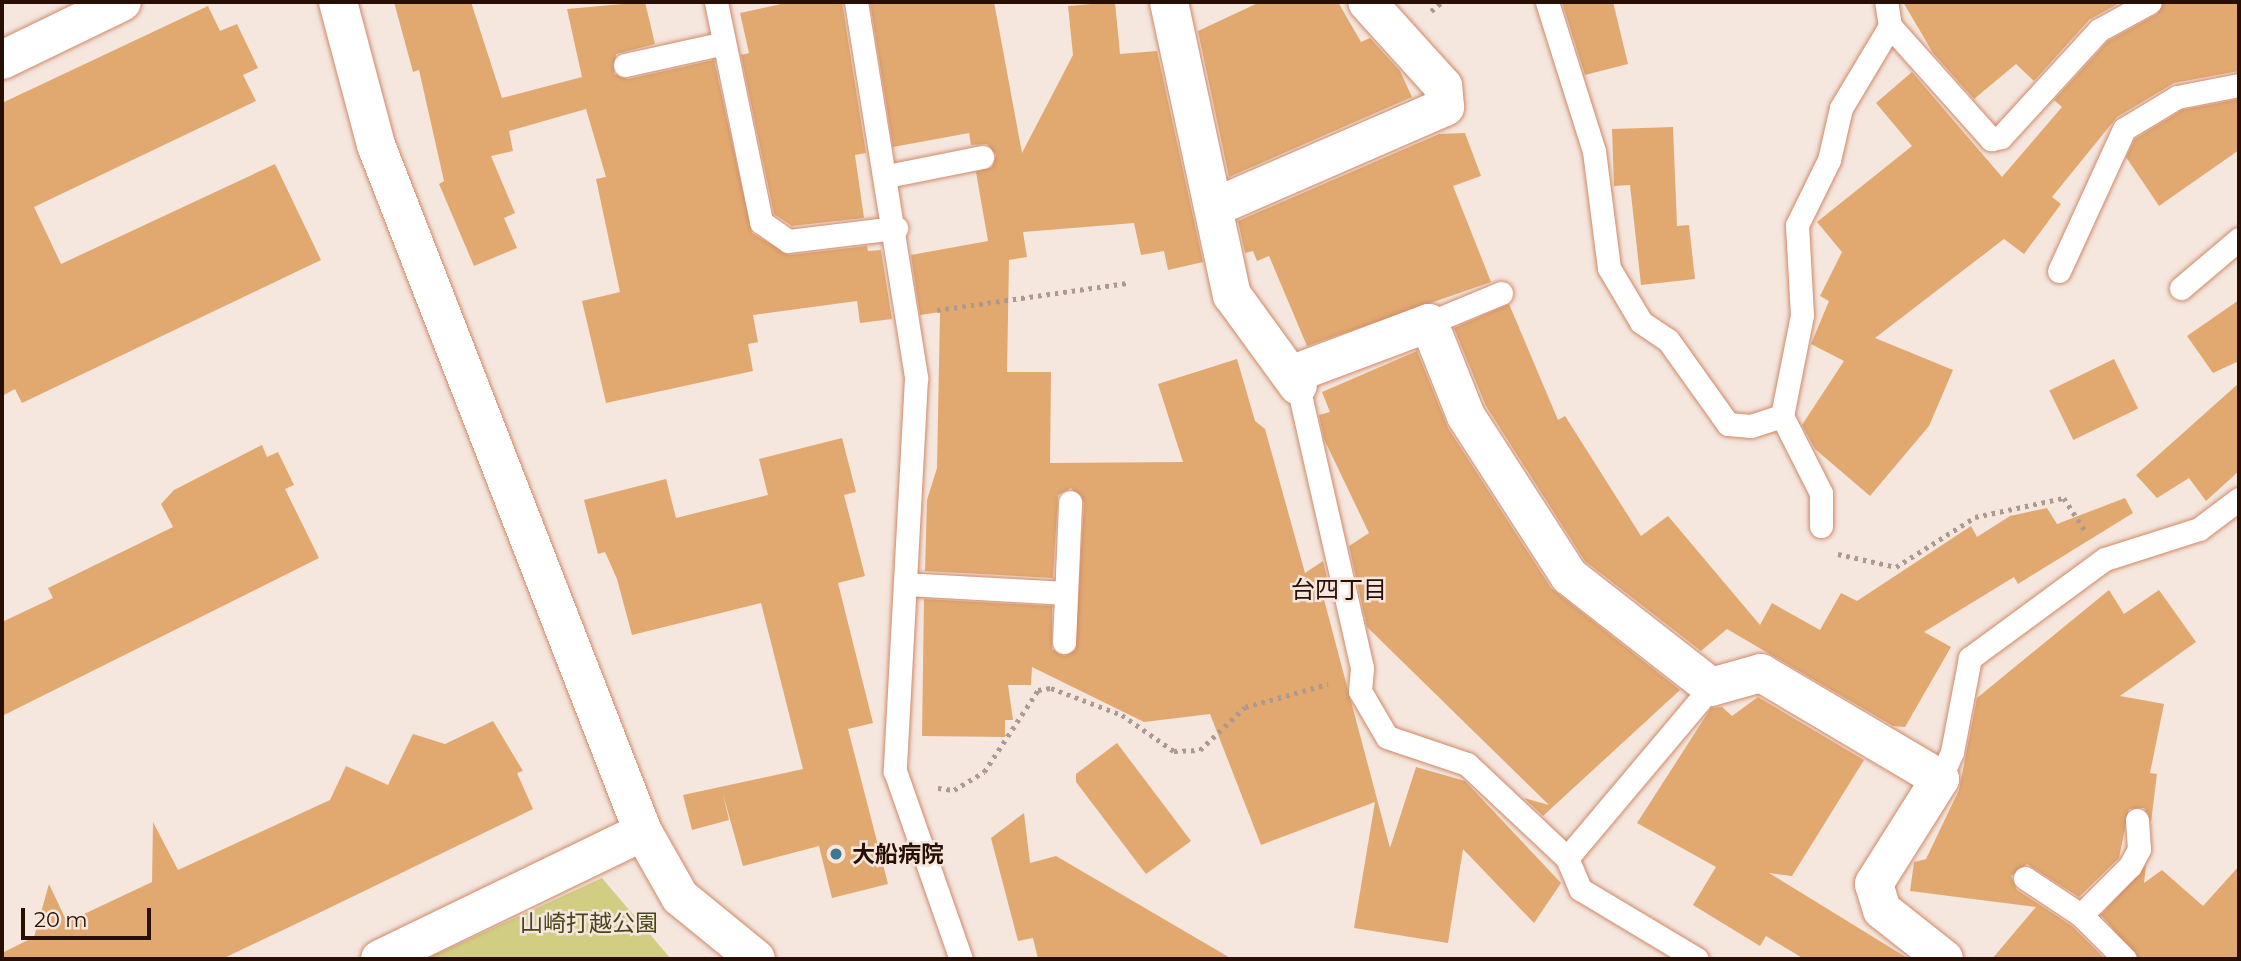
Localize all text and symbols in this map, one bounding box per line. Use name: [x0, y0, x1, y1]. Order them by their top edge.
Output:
district label: 台四丁目: [1291, 576, 1387, 604]
place label: 大船病院: [852, 840, 944, 868]
marker: 大船病院: [826, 844, 846, 864]
scale bar: [24, 894, 154, 938]
text: 20 m: [34, 907, 88, 932]
park label: 山崎打越公園: [520, 909, 658, 937]

